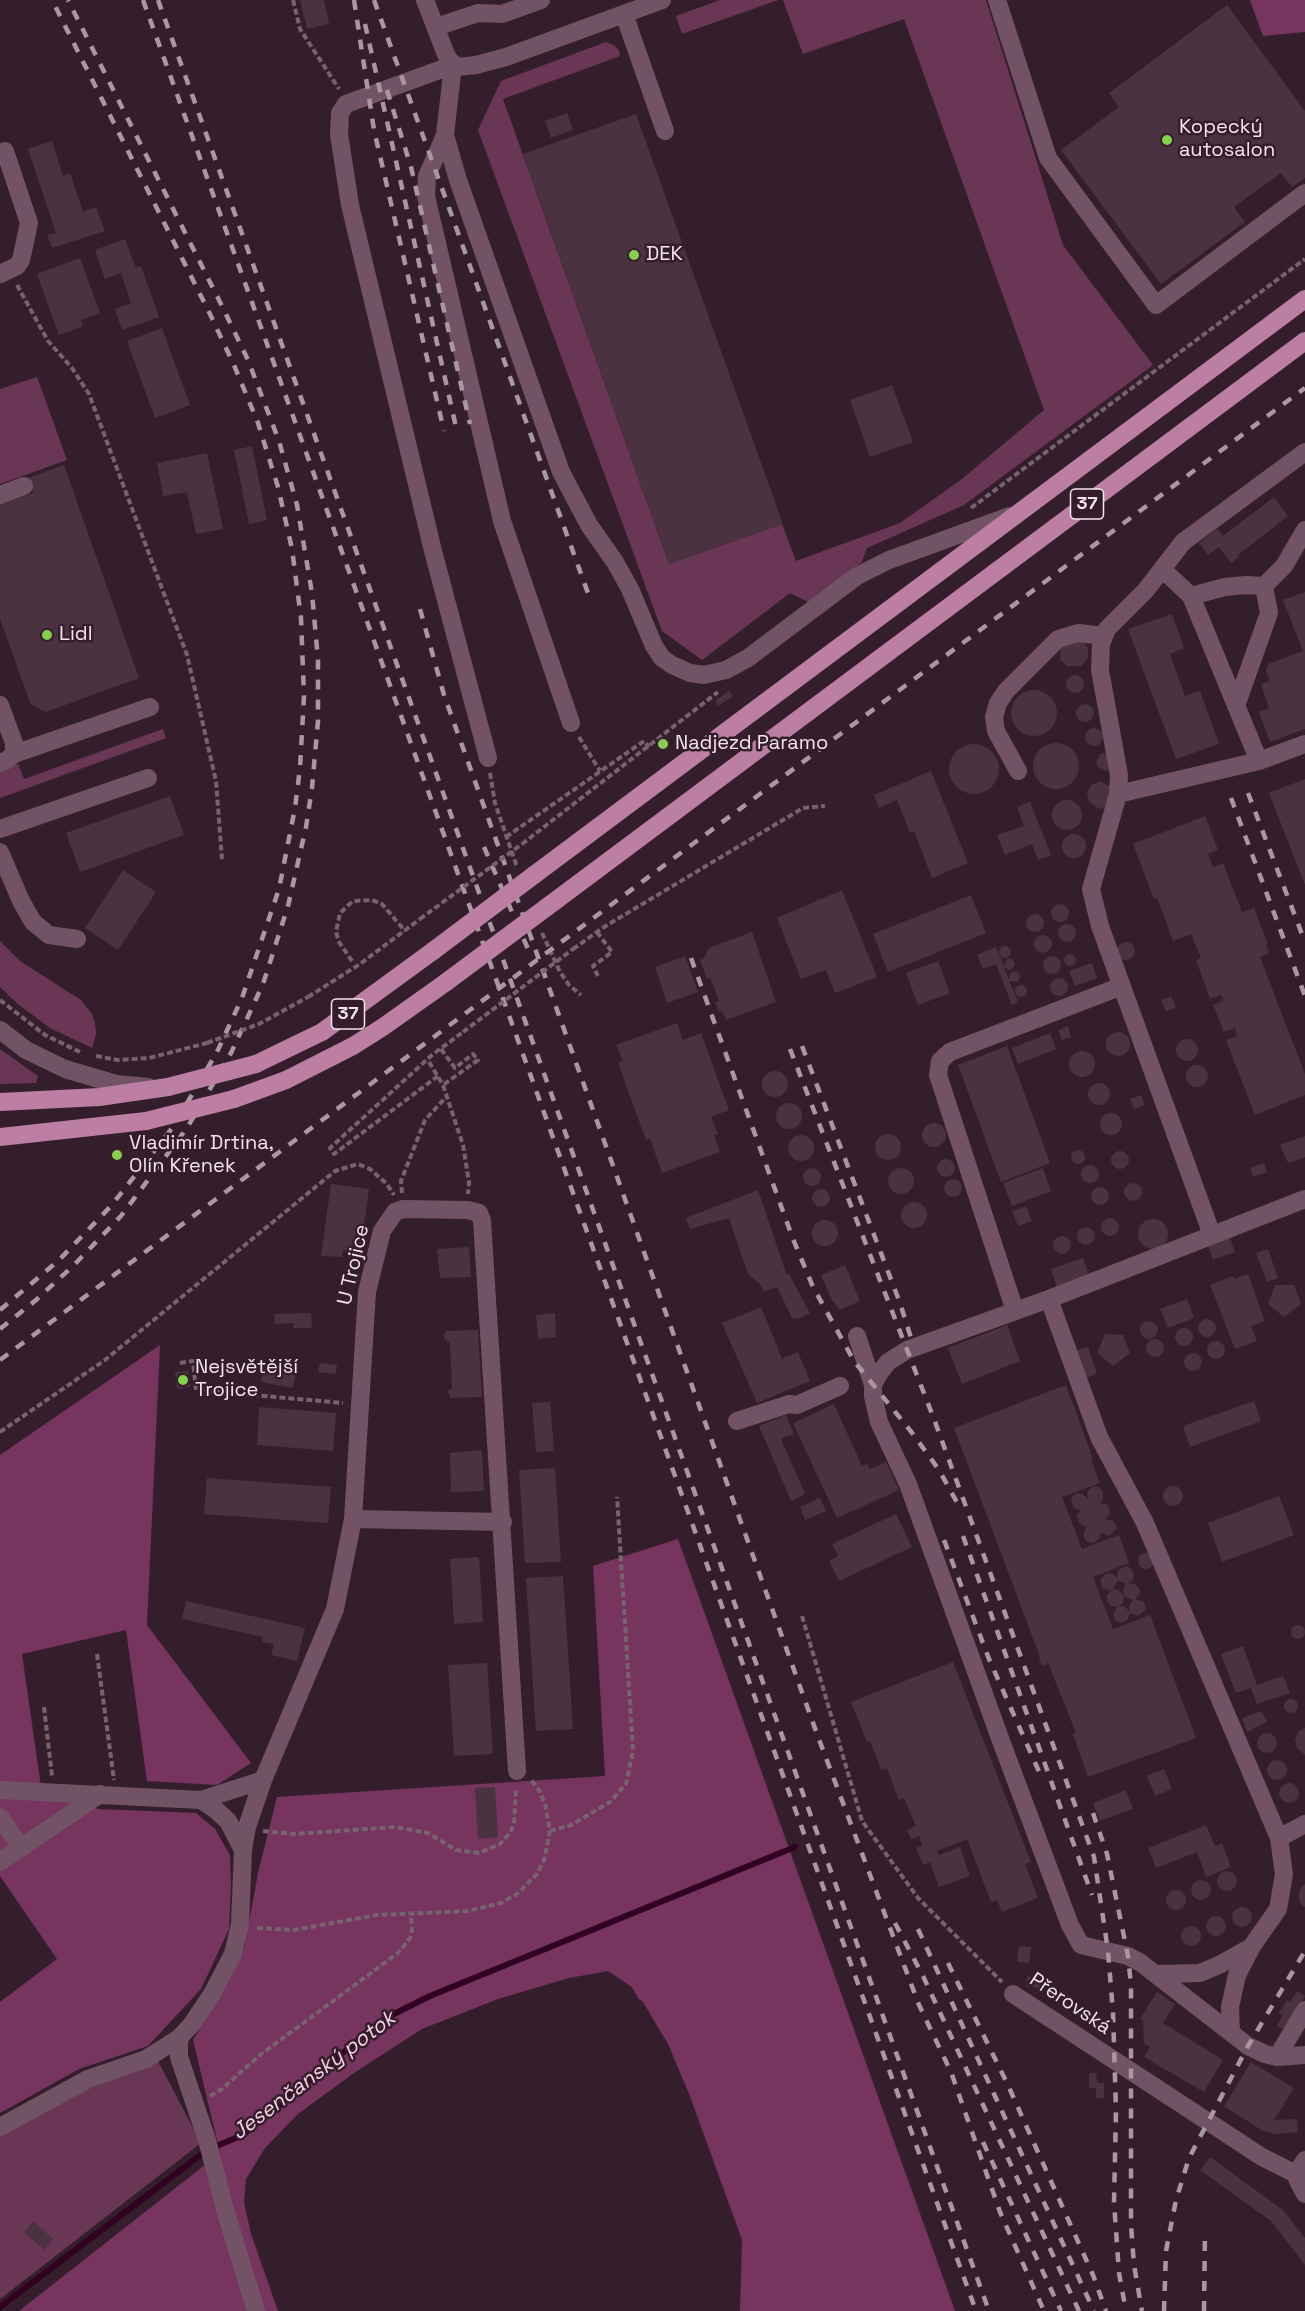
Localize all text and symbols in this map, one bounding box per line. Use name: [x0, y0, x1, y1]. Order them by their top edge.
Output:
place label: Kopecký autosalon: [1179, 116, 1275, 163]
marker: Kopecký autosalon: [1160, 133, 1174, 147]
place label: DEK: [646, 243, 683, 267]
marker: DEK: [627, 248, 641, 262]
road number: 37: [1070, 489, 1104, 519]
place label: Lidl: [59, 623, 93, 647]
marker: Lidl: [40, 628, 54, 642]
place label: Nadjezd Paramo: [675, 732, 828, 756]
marker: Nadjezd Paramo: [656, 737, 670, 751]
road number: 37: [332, 999, 364, 1029]
place label: Vladimír Drtina, Olín Křenek: [129, 1132, 274, 1179]
marker: Vladimír Drtina, Olín Křenek: [110, 1148, 124, 1162]
street label: U Trojice: [333, 1222, 375, 1308]
place label: Nejsvětější Trojice: [195, 1356, 298, 1403]
marker: Nejsvětější Trojice: [176, 1373, 190, 1387]
street label: Přerovská: [1025, 1968, 1115, 2040]
water label: Jesenčanský potok: [227, 2006, 401, 2146]

